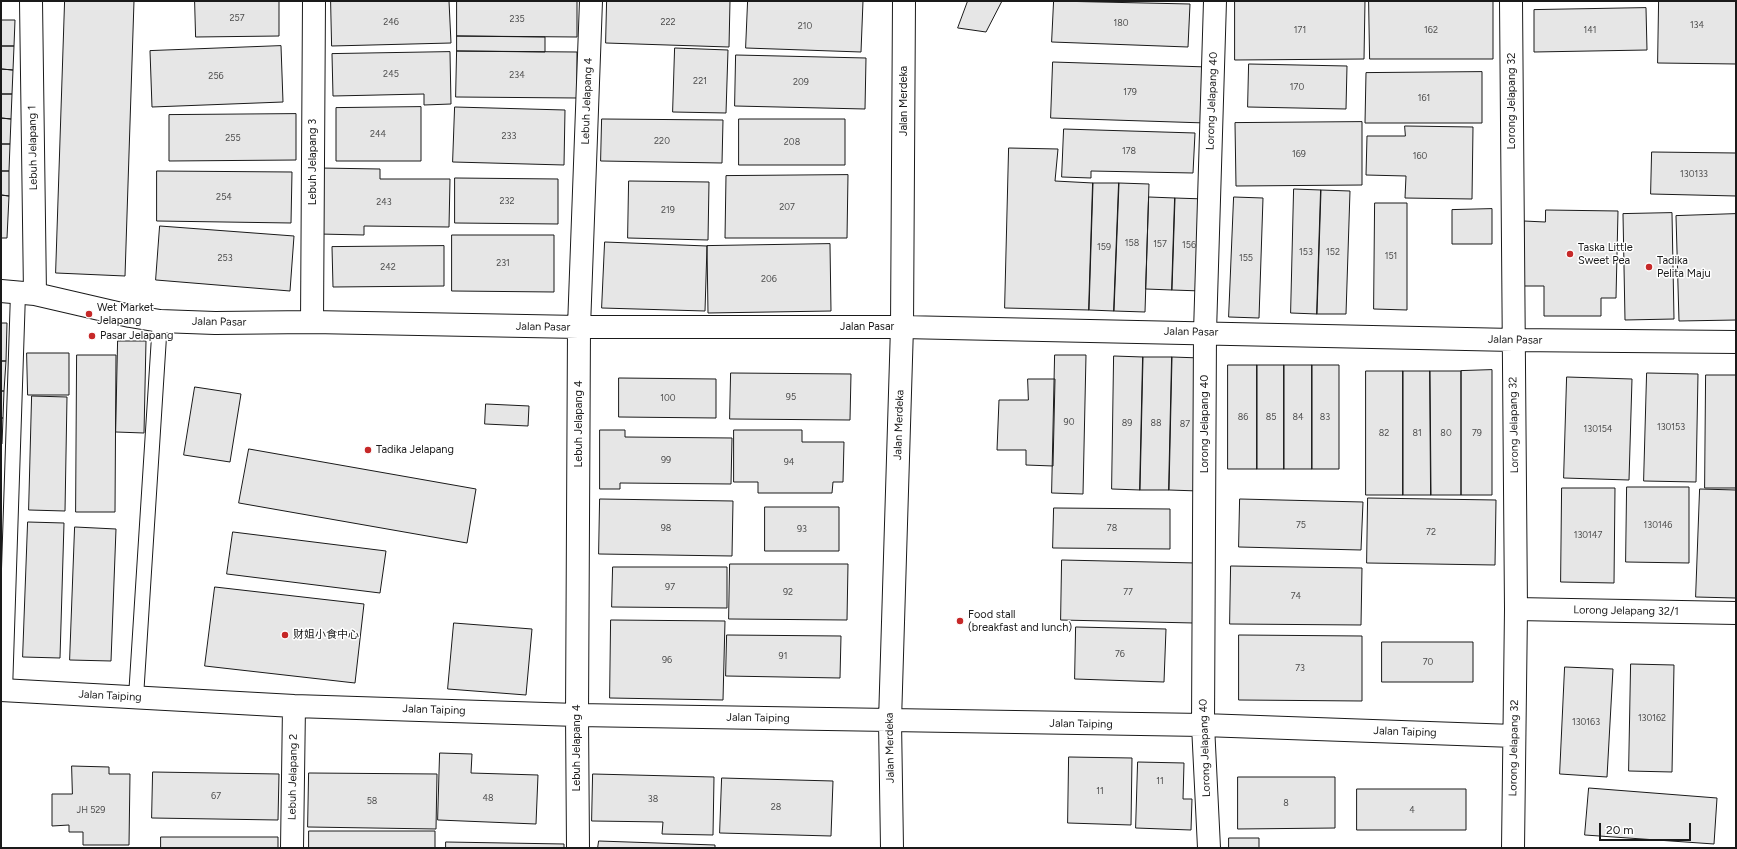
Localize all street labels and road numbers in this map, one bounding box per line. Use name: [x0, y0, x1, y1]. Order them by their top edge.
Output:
street label: Lorong Jelapang 40: [1204, 52, 1220, 150]
street label: Lorong Jelapang 32: [1505, 53, 1519, 149]
street label: Lebuh Jelapang 4: [579, 57, 595, 145]
street label: Jalan Merdeka: [897, 66, 911, 136]
street label: Lebuh Jelapang 1: [26, 105, 40, 191]
street label: Lebuh Jelapang 3: [306, 119, 320, 205]
street label: Jalan Pasar: [192, 315, 246, 329]
street label: Jalan Pasar: [516, 320, 570, 334]
street label: Jalan Pasar: [840, 320, 894, 334]
street label: Jalan Pasar: [1164, 325, 1218, 339]
street label: Jalan Pasar: [1488, 333, 1542, 347]
street label: Lorong Jelapang 40: [1198, 375, 1212, 473]
street label: Lorong Jelapang 32: [1507, 377, 1521, 473]
street label: Lebuh Jelapang 4: [572, 380, 586, 468]
street label: Jalan Merdeka: [891, 390, 907, 460]
street label: Lorong Jelapang 32/1: [1573, 603, 1679, 619]
street label: Jalan Taiping: [78, 688, 142, 704]
street label: Lorong Jelapang 40: [1197, 699, 1213, 797]
street label: Lorong Jelapang 32: [1507, 700, 1521, 796]
street label: Jalan Taiping: [402, 702, 466, 718]
street label: Lebuh Jelapang 4: [570, 704, 584, 792]
street label: Jalan Taiping: [726, 711, 790, 725]
street label: Jalan Merdeka: [883, 713, 897, 783]
street label: Jalan Taiping: [1049, 717, 1113, 731]
street label: Jalan Taiping: [1373, 724, 1437, 740]
street label: Lebuh Jelapang 2: [286, 734, 300, 820]

